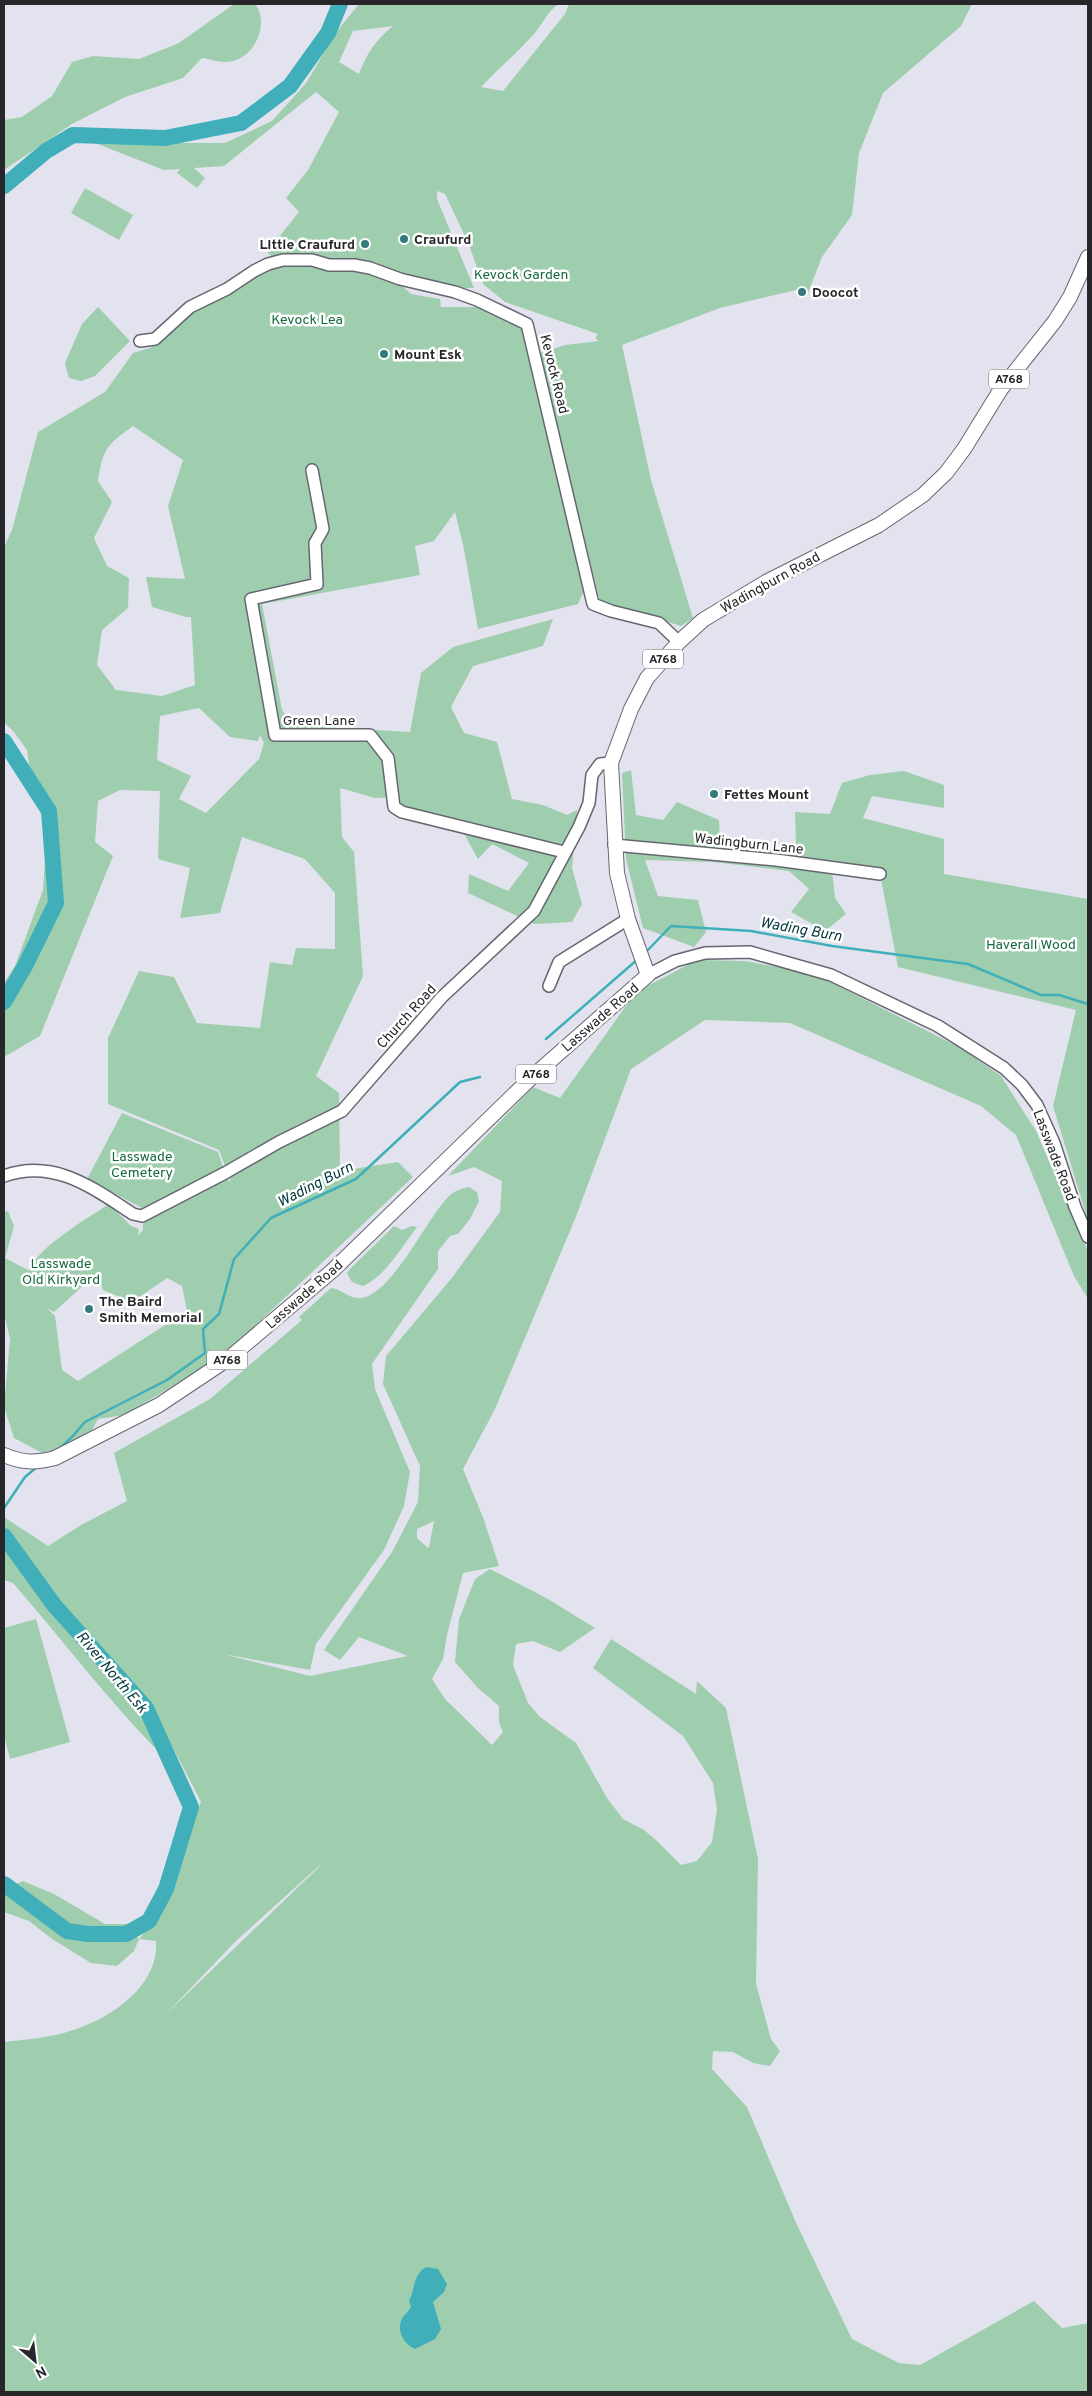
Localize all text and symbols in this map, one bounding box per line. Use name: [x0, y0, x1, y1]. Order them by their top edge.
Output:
place label: Craufurd: [414, 232, 471, 249]
marker: Craufurd: [398, 233, 410, 245]
place label: LIttle Craufurd: [259, 237, 355, 254]
marker: LIttle Craufurd: [359, 238, 371, 250]
park label: Kevock Garden: [474, 267, 568, 284]
place label: Doocot: [812, 285, 859, 302]
marker: Doocot: [796, 286, 808, 298]
park label: Kevock Lea: [271, 312, 343, 329]
street label: Kevock Road: [535, 333, 572, 416]
place label: Mount Esk: [394, 347, 462, 364]
marker: Mount Esk: [378, 348, 390, 360]
road number: A768: [989, 369, 1029, 388]
street label: Wadingburn Road: [718, 549, 823, 618]
road number: A768: [643, 650, 683, 669]
street label: Green Lane: [283, 713, 355, 730]
place label: Fettes Mount: [724, 787, 809, 804]
marker: Fettes Mount: [708, 788, 720, 800]
street label: Wadingburn Lane: [693, 830, 804, 859]
water label: Wading Burn: [758, 914, 843, 947]
park label: Haverall Wood: [986, 937, 1076, 954]
street label: Lasswade Road: [559, 980, 643, 1056]
street label: Church Road: [374, 981, 440, 1053]
road number: A768: [516, 1064, 556, 1084]
street label: Lasswade Road: [1028, 1107, 1079, 1204]
park label: Lasswade Cemetery: [111, 1149, 173, 1182]
water label: Wading Burn: [275, 1158, 357, 1213]
park label: Lasswade Old Kirkyard: [22, 1256, 100, 1289]
street label: Lasswade Road: [263, 1257, 347, 1333]
place label: The Baird Smith Memorial: [99, 1294, 202, 1327]
marker: The Baird Smith Memorial: [83, 1303, 95, 1315]
road number: A768: [207, 1350, 247, 1370]
water label: River North Esk: [71, 1628, 151, 1718]
north arrow: [10, 2336, 60, 2386]
text: N: [32, 2361, 49, 2381]

